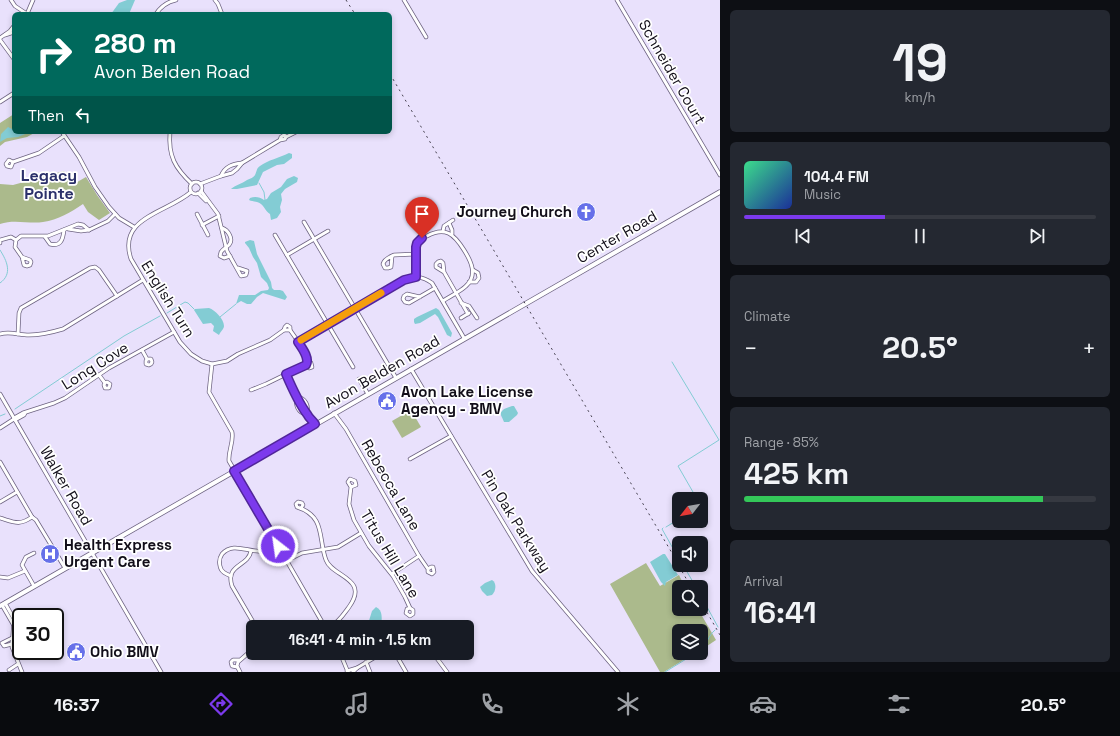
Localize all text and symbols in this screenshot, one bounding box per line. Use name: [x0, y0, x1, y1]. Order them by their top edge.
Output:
street label: Schneider Court: [635, 16, 710, 128]
text: 280 m: [94, 25, 177, 61]
icon: right: [28, 28, 80, 80]
text: 19: [892, 30, 948, 96]
text: Avon Belden Road: [94, 60, 250, 83]
text: km/h: [905, 89, 935, 106]
icon: left: [72, 104, 94, 126]
text: Then: [28, 106, 64, 125]
district label: Legacy Pointe: [21, 165, 77, 204]
text: 104.4 FM: [804, 167, 869, 186]
text: Music: [804, 186, 841, 203]
pin: [405, 197, 439, 238]
church icon: Journey Church: [575, 201, 597, 223]
place label: Journey Church: [456, 202, 572, 221]
icon: arrive: [411, 203, 433, 225]
street label: Center Road: [573, 206, 660, 267]
icon: previous: [792, 225, 814, 247]
icon: pause: [909, 225, 931, 247]
icon: next: [1026, 225, 1048, 247]
street label: English Turn: [137, 257, 200, 341]
text: Climate: [744, 308, 790, 325]
text: 20.5°: [882, 328, 958, 367]
street label: Avon Belden Road: [321, 331, 443, 412]
text: −: [744, 334, 758, 362]
text: +: [1082, 334, 1096, 362]
street label: Long Cove: [58, 337, 132, 394]
place label: Avon Lake License Agency - BMV: [401, 382, 534, 418]
public building icon: Avon Lake License Agency - BMV: [376, 390, 398, 412]
text: Range · 85%: [744, 434, 819, 451]
street label: Rebecca Lane: [358, 436, 425, 534]
street label: Walker Road: [36, 443, 97, 529]
text: 425 km: [744, 454, 849, 493]
street label: Pin Oak Parkway: [477, 466, 555, 575]
north arrow: [672, 492, 708, 528]
map controls: [672, 492, 708, 660]
street label: Titus Hill Lane: [357, 506, 424, 602]
position arrow: [257, 525, 299, 567]
place label: Health Express Urgent Care: [64, 535, 172, 571]
button: sound: [672, 536, 708, 572]
hospital icon: Health Express Urgent Care: [39, 543, 61, 565]
text: Arrival: [744, 573, 783, 590]
button: search: [672, 580, 708, 616]
text: 16:41: [744, 593, 817, 632]
speed limit sign: 30: [12, 608, 64, 660]
button: layers: [672, 624, 708, 660]
text: 16:41 · 4 min · 1.5 km: [289, 630, 431, 649]
public building icon: Ohio BMV: [65, 641, 87, 663]
place label: Ohio BMV: [90, 642, 159, 661]
icon: directions: [207, 690, 235, 718]
icon: music: [343, 690, 371, 718]
icon: phone: [478, 690, 506, 718]
icon: climate: [614, 690, 642, 718]
icon: car: [749, 690, 777, 718]
icon: filters: [885, 690, 913, 718]
text: 16:37: [54, 693, 99, 716]
text: 20.5°: [1021, 693, 1066, 716]

